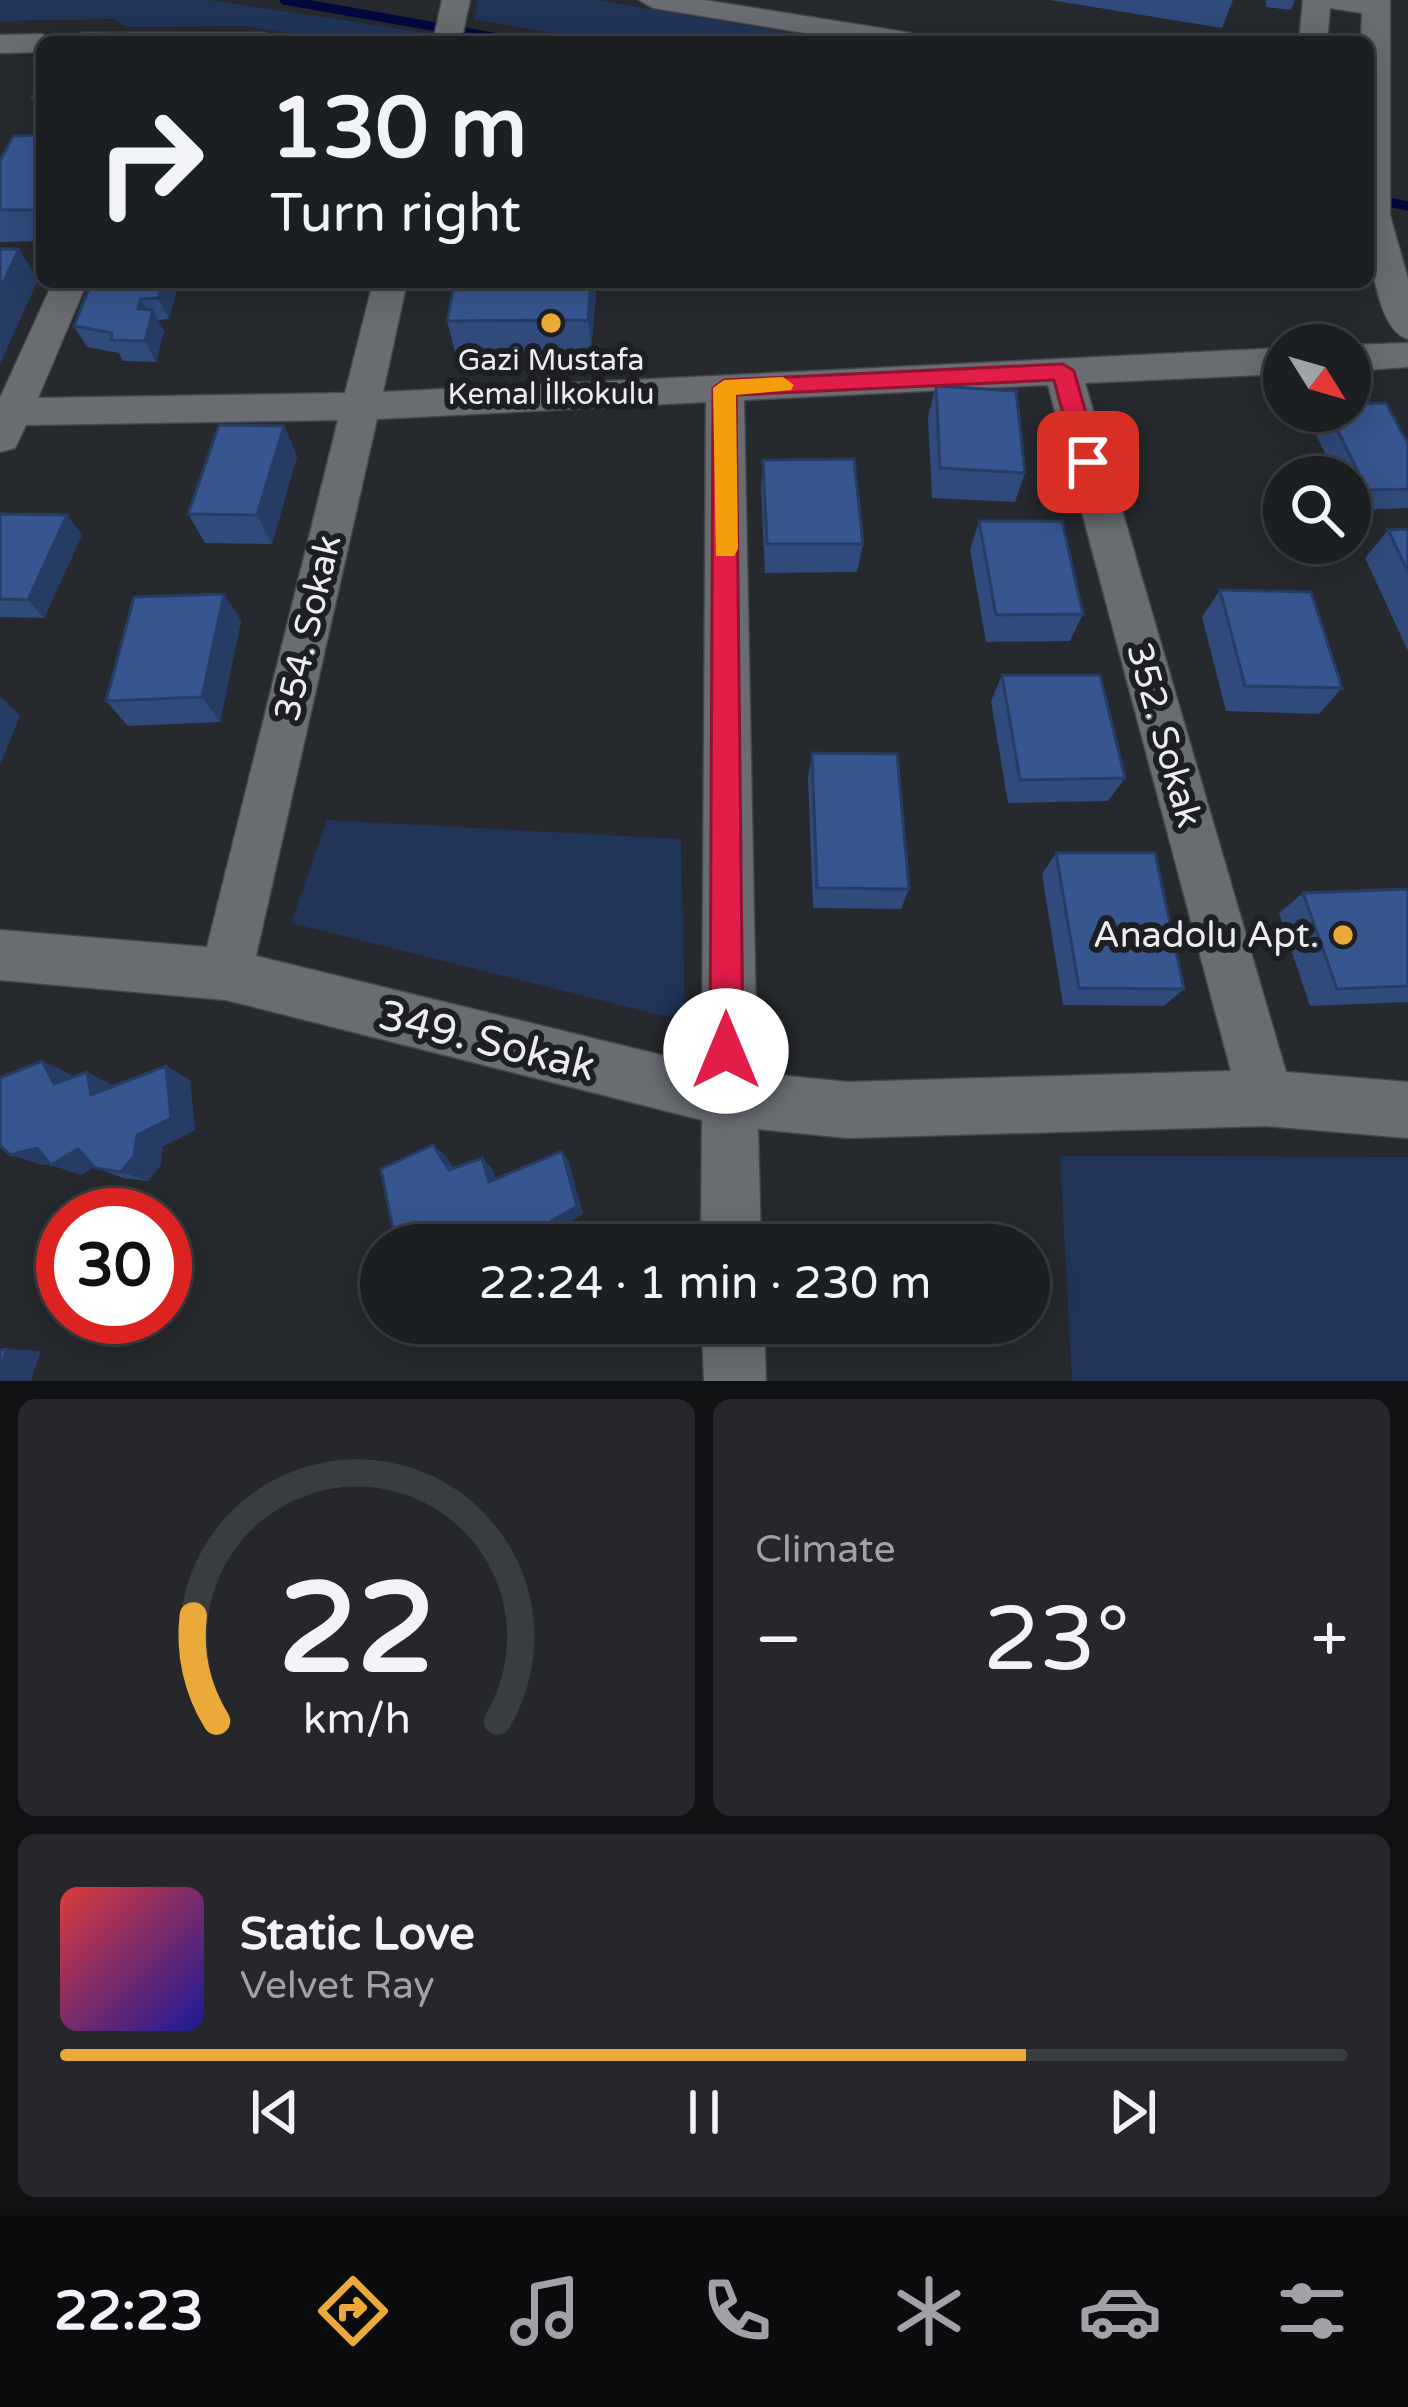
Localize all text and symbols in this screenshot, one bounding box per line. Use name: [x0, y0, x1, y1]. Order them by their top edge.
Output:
text: 130 m: [270, 79, 527, 180]
icon: right: [72, 84, 228, 240]
text: Turn right: [270, 181, 521, 246]
marker: Gazi Mustafa Kemal İlkokulu: [538, 310, 564, 336]
north arrow: [1263, 324, 1371, 432]
map controls: [1263, 324, 1371, 564]
place label: Gazi Mustafa Kemal İlkokulu: [447, 342, 655, 413]
pin: [1037, 411, 1139, 513]
icon: arrive: [1055, 429, 1121, 495]
button: search: [1263, 456, 1371, 564]
street label: 354. Sokak: [266, 531, 350, 725]
street label: 352. Sokak: [1117, 638, 1211, 832]
place label: Anadolu Apt.: [1093, 914, 1319, 957]
marker: Anadolu Apt.: [1330, 922, 1356, 948]
position arrow: [663, 988, 789, 1114]
street label: 349. Sokak: [373, 989, 601, 1093]
speed limit sign: 30: [36, 1188, 192, 1344]
text: 22:24 · 1 min · 230 m: [479, 1257, 931, 1311]
text: Climate: [755, 1526, 895, 1573]
text: 22: [278, 1555, 435, 1706]
text: 23°: [983, 1586, 1130, 1695]
text: −: [755, 1600, 802, 1680]
text: +: [1311, 1600, 1348, 1680]
text: km/h: [303, 1693, 410, 1744]
text: Static Love: [240, 1908, 475, 1962]
text: Velvet Ray: [240, 1962, 435, 2009]
icon: previous: [242, 2079, 308, 2145]
icon: pause: [671, 2079, 737, 2145]
icon: next: [1100, 2079, 1166, 2145]
icon: directions: [311, 2269, 395, 2353]
icon: music: [503, 2269, 587, 2353]
icon: phone: [695, 2269, 779, 2353]
icon: climate: [887, 2269, 971, 2353]
icon: car: [1078, 2269, 1162, 2353]
icon: filters: [1270, 2269, 1354, 2353]
text: 22:23: [54, 2279, 204, 2344]

